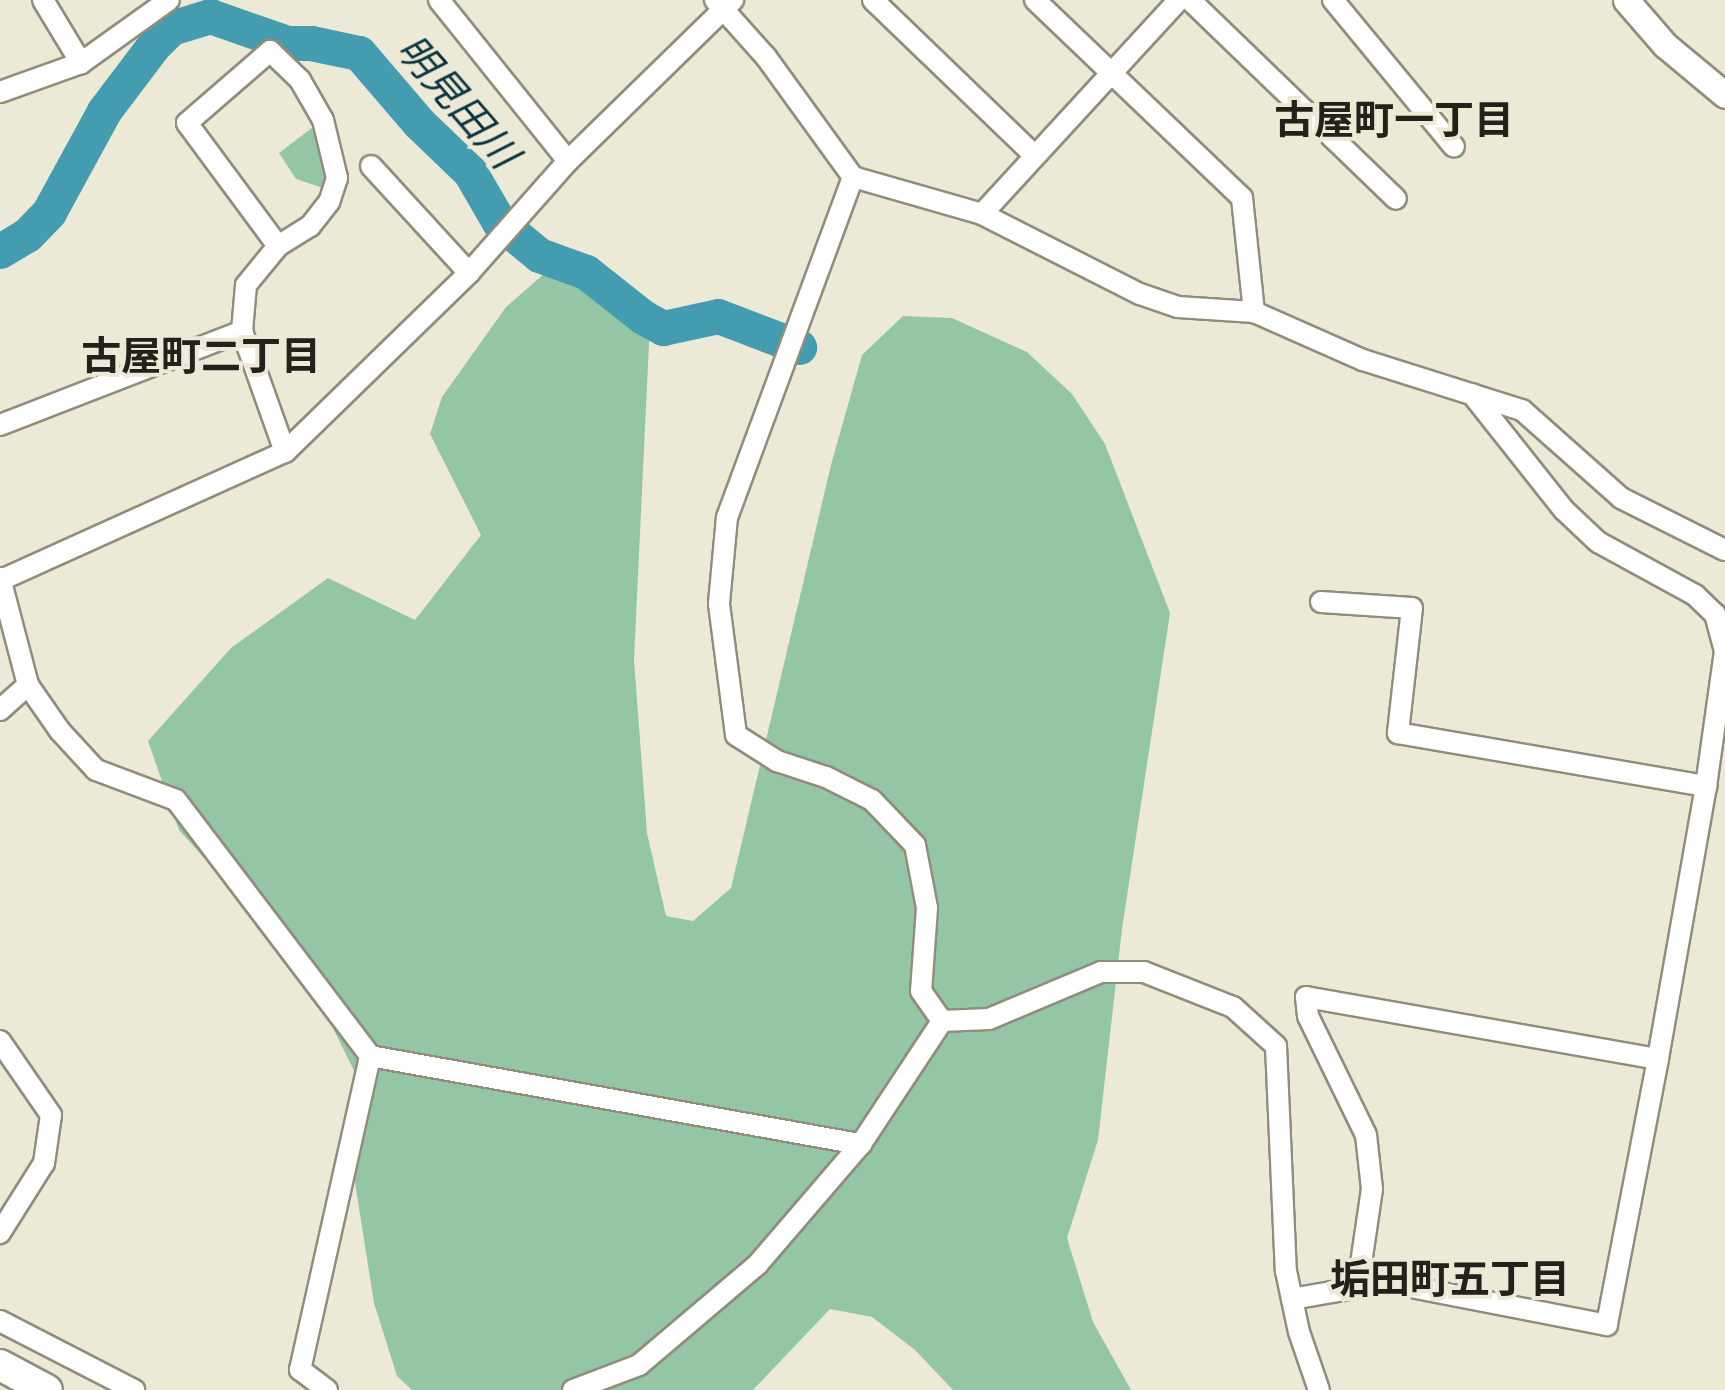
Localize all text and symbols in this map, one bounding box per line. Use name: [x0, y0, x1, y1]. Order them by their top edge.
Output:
water label: 明見田川: [386, 26, 528, 178]
district label: 古屋町一丁目: [1274, 97, 1514, 145]
district label: 古屋町二丁目: [81, 333, 321, 381]
district label: 垢田町五丁目: [1330, 1256, 1570, 1304]

